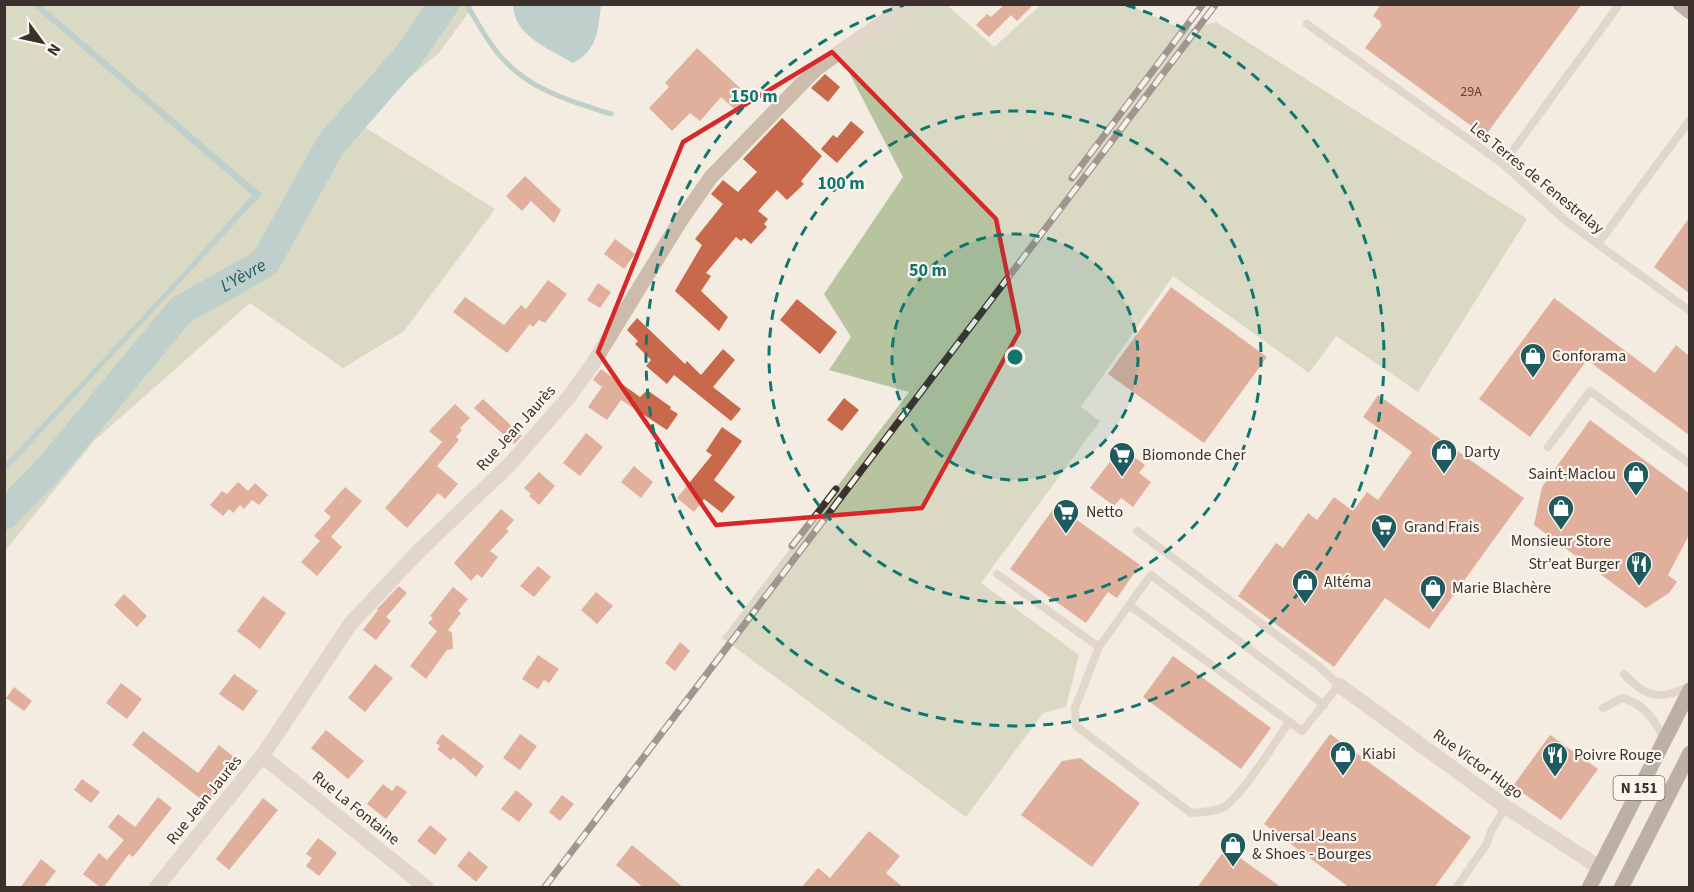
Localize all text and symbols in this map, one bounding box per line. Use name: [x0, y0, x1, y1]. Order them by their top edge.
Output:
north arrow: [12, 12, 72, 72]
text: N: [42, 39, 66, 60]
house number: 29A: [1460, 82, 1482, 102]
text: 150 m: [730, 84, 778, 109]
street label: Les Terres de Fenestrelay: [1465, 117, 1609, 239]
text: 100 m: [817, 171, 865, 196]
water label: L'Yèvre: [215, 252, 271, 298]
text: 50 m: [909, 258, 947, 283]
shop icon: Conforama: [1518, 341, 1548, 379]
place label: Conforama: [1552, 345, 1626, 367]
centre of rings: [1005, 347, 1025, 367]
street label: Rue Jean Jaurès: [471, 380, 561, 476]
shop icon: Darty: [1429, 437, 1459, 475]
supermarket icon: Biomonde Cher: [1107, 440, 1137, 478]
place label: Darty: [1464, 441, 1501, 463]
place label: Biomonde Cher: [1142, 444, 1246, 466]
shop icon: Saint-Maclou: [1621, 459, 1651, 497]
place label: Saint-Maclou: [1528, 463, 1616, 485]
shop icon: Monsieur Store: [1546, 493, 1576, 531]
supermarket icon: Netto: [1051, 497, 1081, 535]
place label: Netto: [1086, 501, 1123, 523]
supermarket icon: Grand Frais: [1369, 512, 1399, 550]
place label: Grand Frais: [1404, 516, 1480, 538]
place label: Monsieur Store: [1511, 530, 1611, 552]
restaurant icon: Str’eat Burger: [1624, 549, 1654, 587]
place label: Str’eat Burger: [1528, 553, 1620, 575]
shop icon: Altéma: [1290, 567, 1320, 605]
place label: Altéma: [1324, 571, 1371, 593]
shop icon: Marie Blachère: [1418, 573, 1448, 611]
place label: Marie Blachère: [1452, 577, 1551, 599]
street label: Rue Victor Hugo: [1428, 724, 1528, 804]
shop icon: Kiabi: [1328, 739, 1358, 777]
restaurant icon: Poivre Rouge: [1540, 740, 1570, 778]
place label: Kiabi: [1362, 743, 1396, 765]
place label: Poivre Rouge: [1574, 744, 1661, 766]
street label: Rue Jean Jaurès: [161, 751, 247, 849]
street label: Rue La Fontaine: [308, 766, 404, 850]
road number: N 151: [1614, 776, 1664, 800]
place label: Universal Jeans & Shoes - Bourges: [1252, 825, 1372, 865]
shop icon: Universal Jeans & Shoes - Bourges: [1218, 830, 1248, 868]

